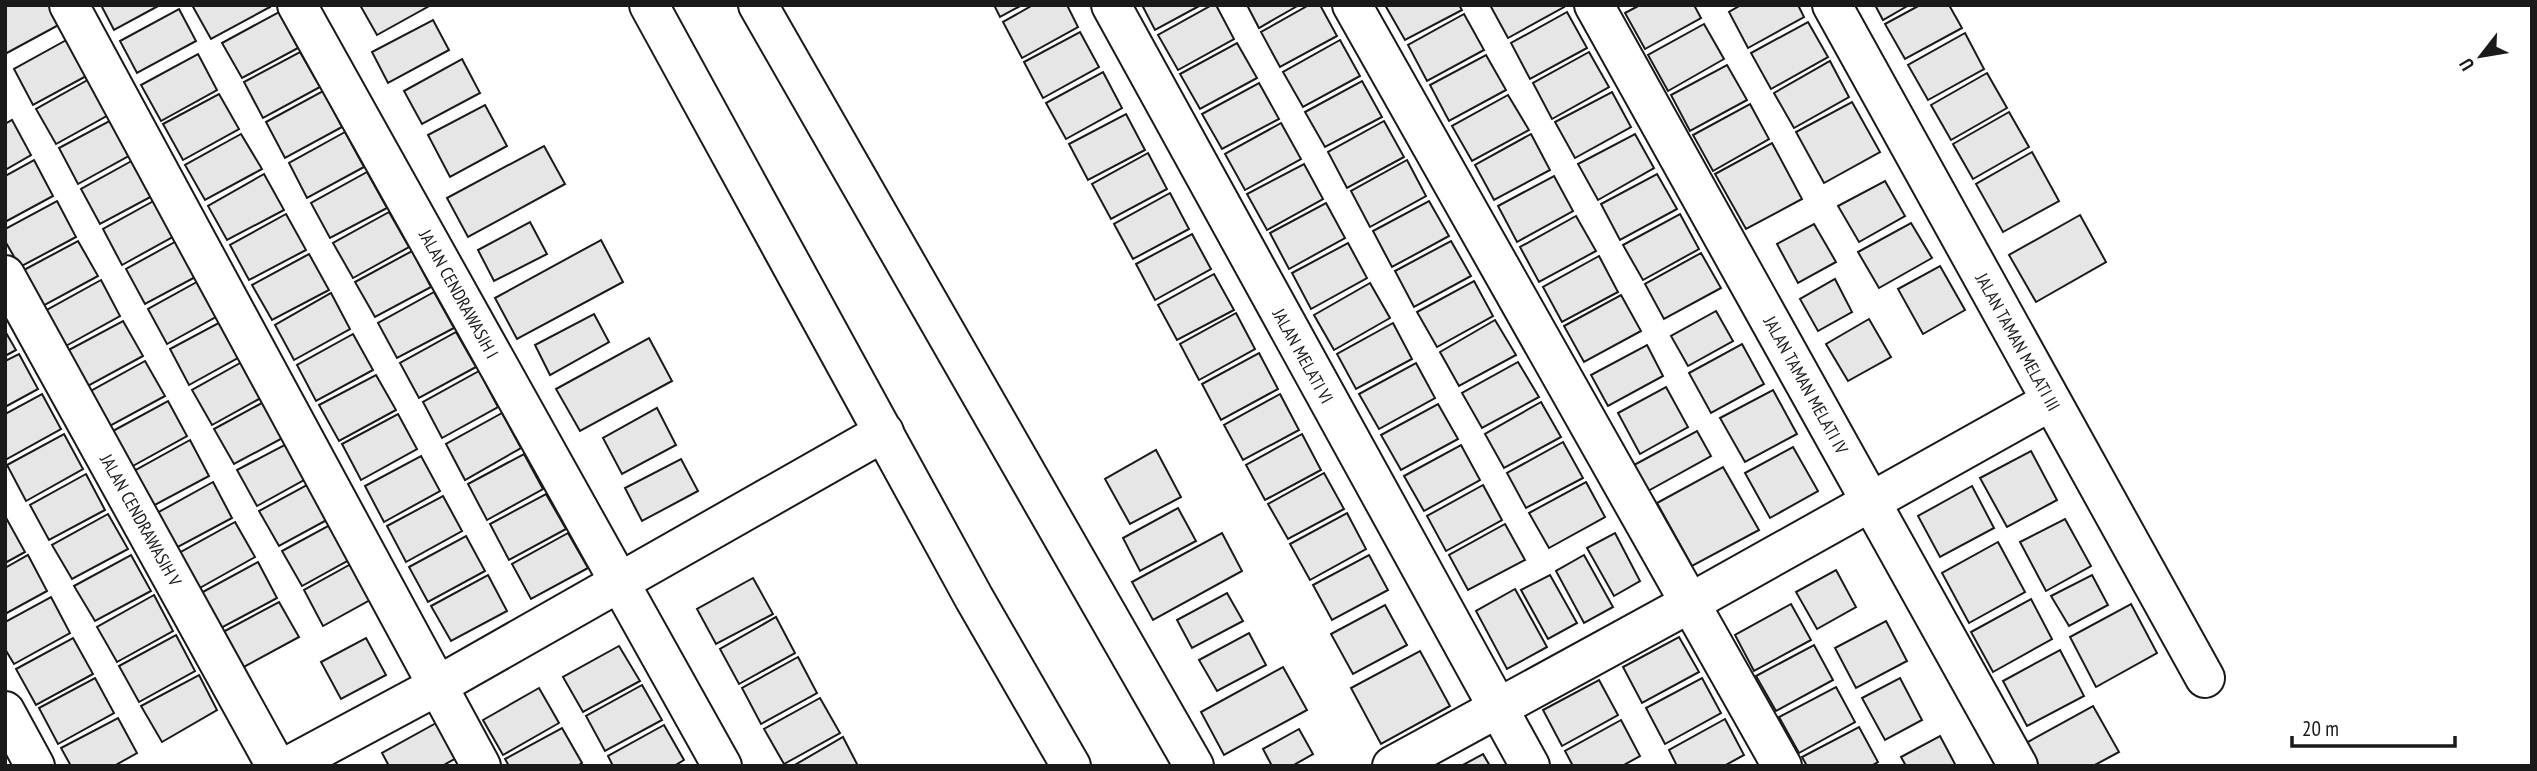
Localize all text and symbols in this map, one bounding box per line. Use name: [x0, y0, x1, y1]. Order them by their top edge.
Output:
north arrow: [2446, 21, 2516, 91]
text: U: [2454, 54, 2479, 75]
street label: JALAN CENDRAWASIH I: [414, 225, 504, 362]
street label: JALAN TAMAN MELATI III: [1970, 268, 2065, 415]
street label: JALAN MELATI VI: [1267, 304, 1338, 407]
street label: JALAN TAMAN MELATI IV: [1758, 311, 1854, 458]
street label: JALAN CENDRAWASIH V: [95, 449, 187, 591]
scale bar: [2292, 704, 2455, 748]
text: 20 m: [2302, 715, 2339, 742]

